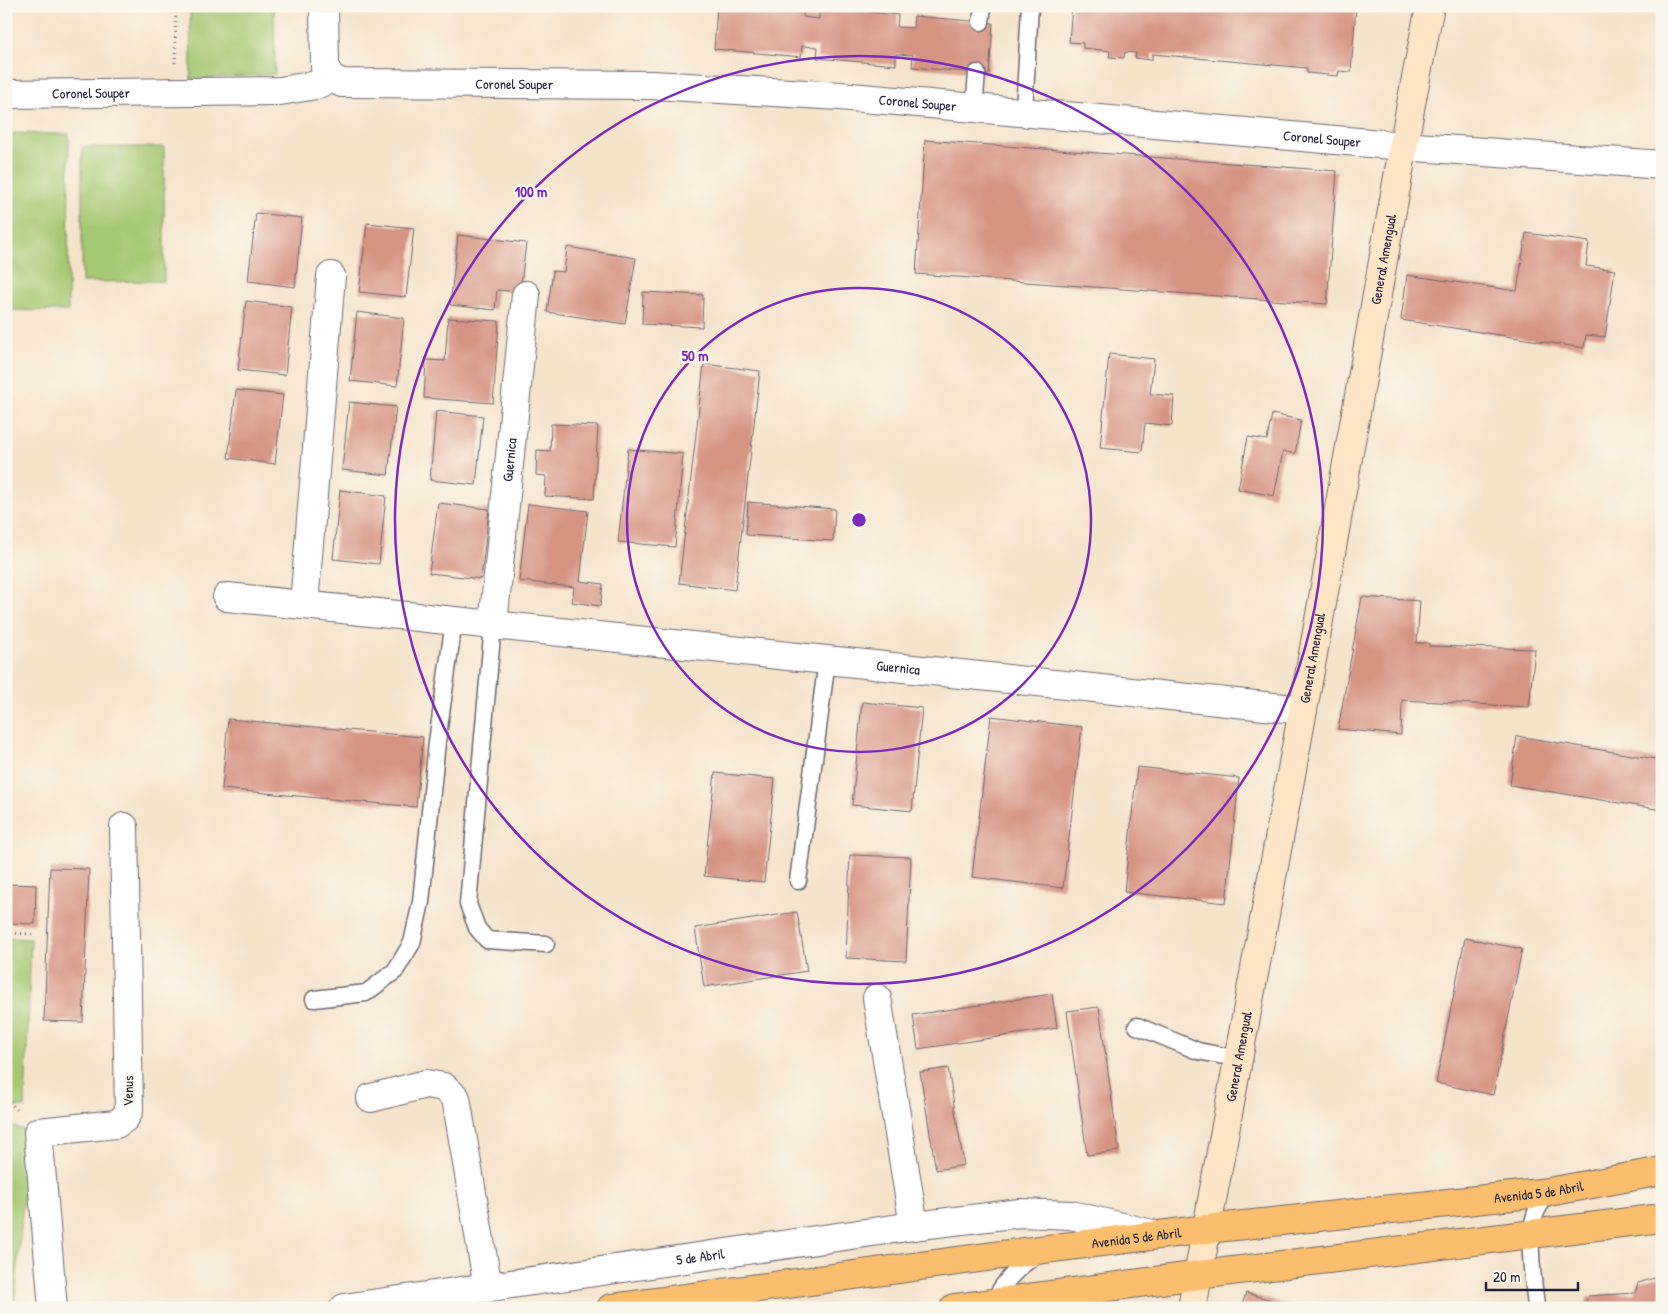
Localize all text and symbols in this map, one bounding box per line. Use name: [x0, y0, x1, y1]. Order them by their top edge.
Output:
street label: Coronel Souper: [475, 74, 554, 94]
street label: Coronel Souper: [52, 83, 131, 103]
street label: Coronel Souper: [878, 89, 958, 115]
street label: Coronel Souper: [1282, 125, 1362, 151]
text: 100 m: [515, 181, 547, 202]
street label: General Amengual: [1365, 212, 1400, 306]
text: 50 m: [682, 345, 708, 366]
street label: Guernica: [497, 437, 521, 482]
centre of rings: [850, 511, 868, 529]
street label: General Amengual: [1294, 611, 1329, 705]
street label: Guernica: [876, 655, 922, 679]
street label: General Amengual: [1221, 1009, 1256, 1103]
street label: Venus: [118, 1075, 137, 1107]
street label: Avenida 5 de Abril: [1493, 1176, 1585, 1207]
street label: Avenida 5 de Abril: [1090, 1222, 1182, 1252]
street label: 5 de Abril: [675, 1243, 726, 1269]
scale bar: [1486, 1259, 1578, 1291]
text: 20 m: [1493, 1266, 1520, 1287]

